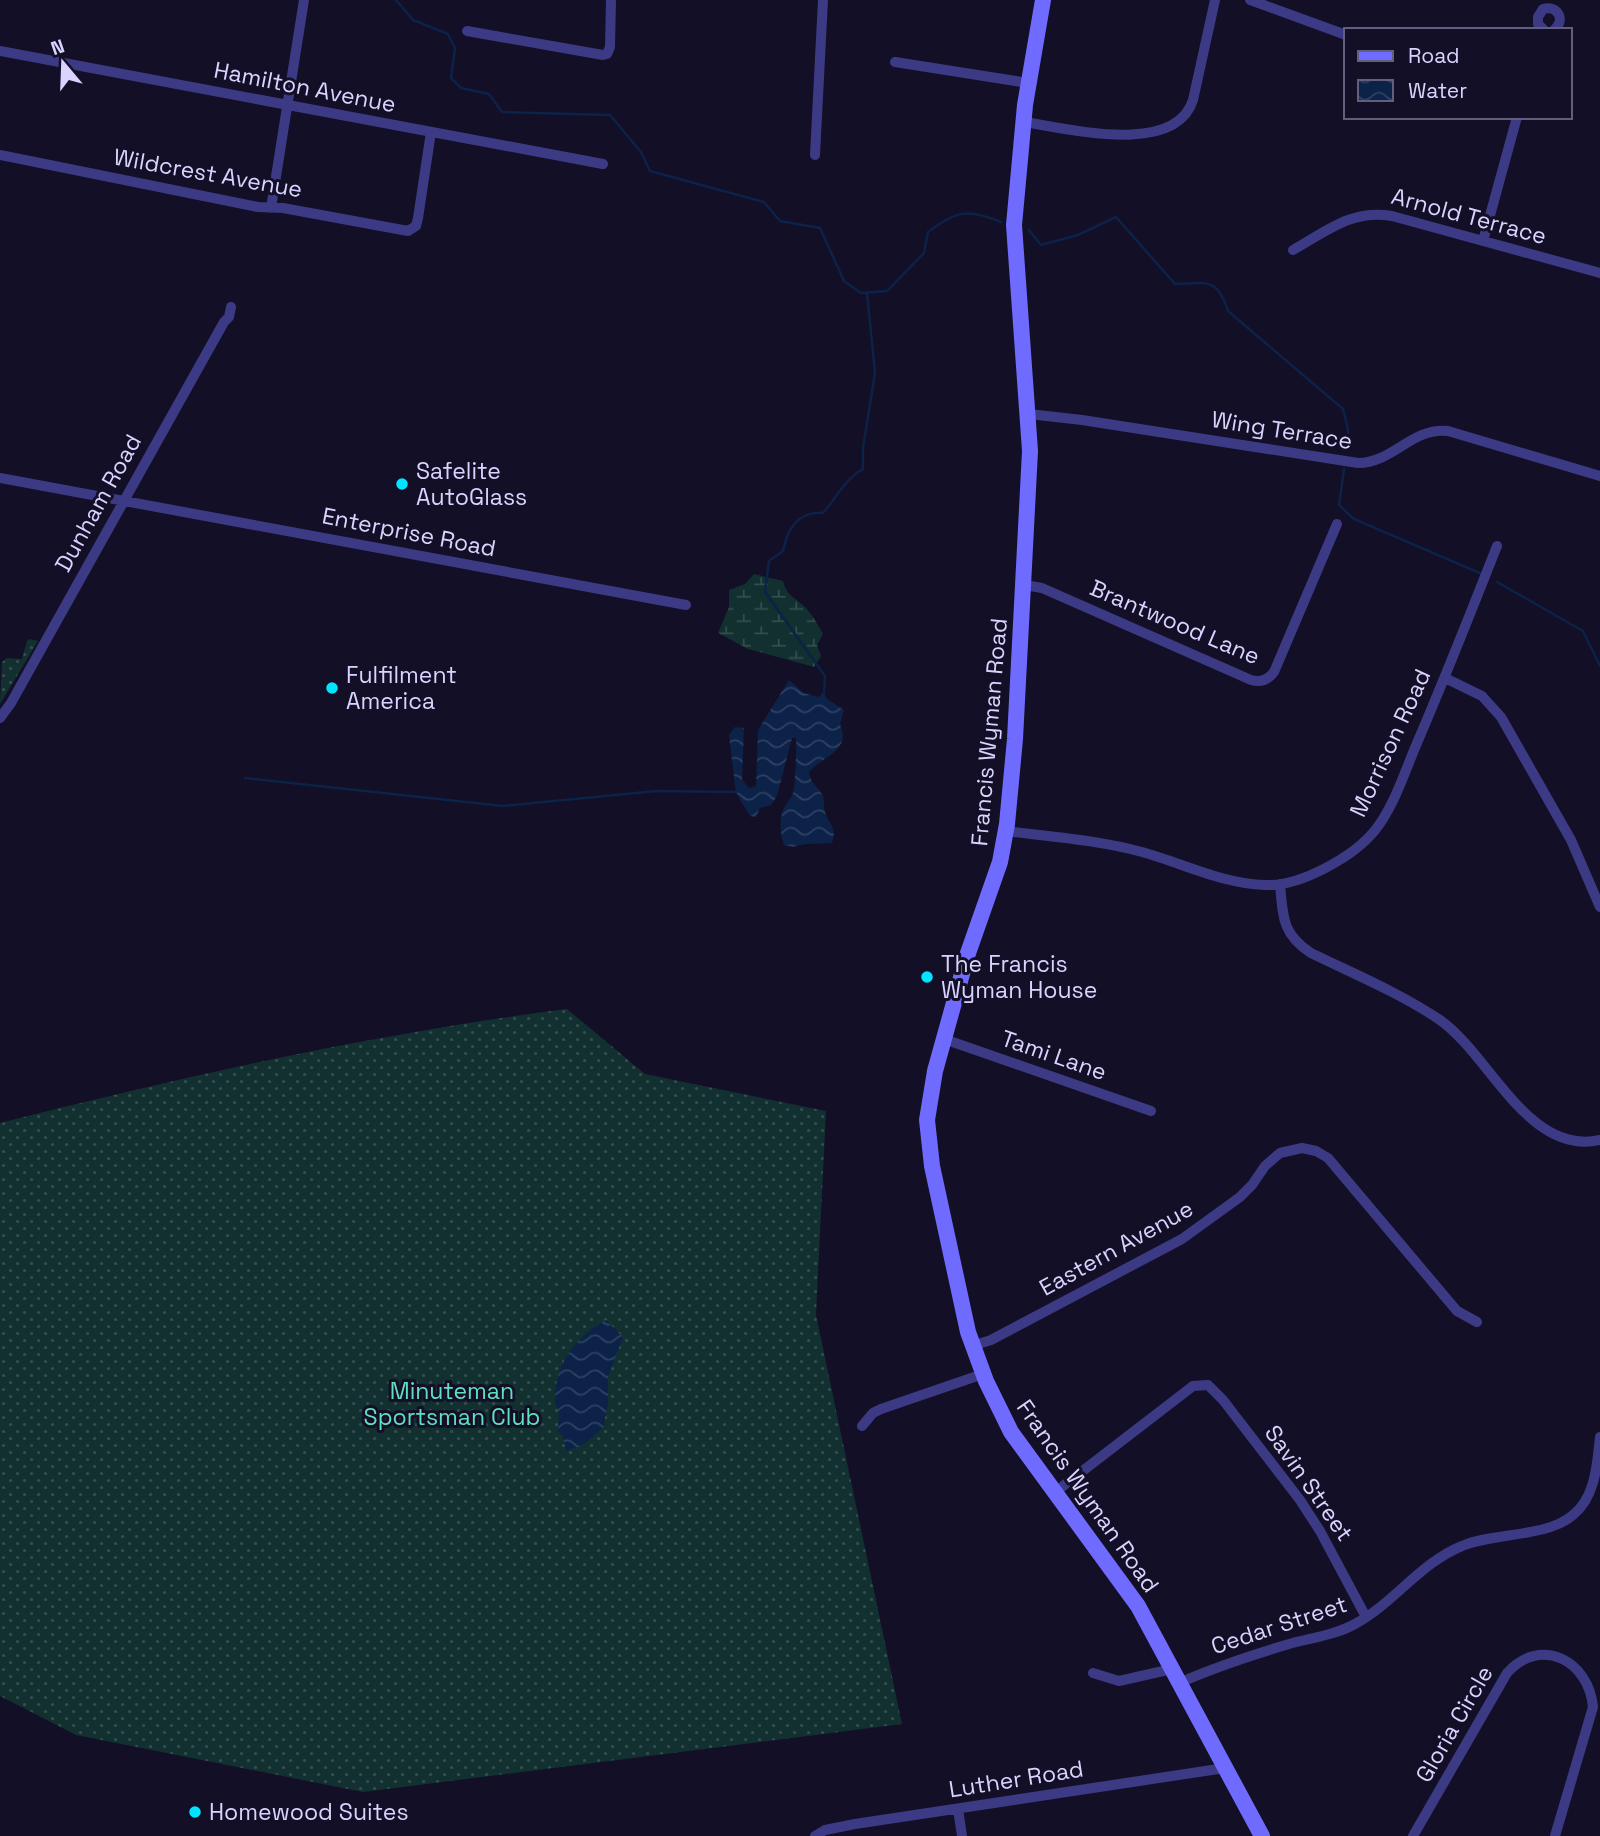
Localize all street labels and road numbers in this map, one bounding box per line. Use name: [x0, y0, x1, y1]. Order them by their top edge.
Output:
street label: Hamilton Avenue: [211, 55, 399, 119]
street label: Wildcrest Avenue: [111, 142, 305, 204]
street label: Arnold Terrace: [1388, 181, 1550, 251]
street label: Wing Terrace: [1210, 404, 1354, 456]
street label: Dunham Road: [48, 429, 148, 577]
street label: Enterprise Road: [320, 500, 498, 564]
street label: Brantwood Lane: [1085, 573, 1265, 671]
street label: Francis Wyman Road: [964, 617, 1014, 847]
street label: Morrison Road: [1343, 664, 1437, 822]
street label: Tami Lane: [997, 1023, 1111, 1087]
street label: Eastern Avenue: [1034, 1193, 1198, 1303]
street label: Francis Wyman Road: [1010, 1394, 1166, 1598]
street label: Savin Street: [1258, 1419, 1360, 1547]
street label: Cedar Street: [1207, 1589, 1351, 1661]
street label: Gloria Circle: [1408, 1660, 1500, 1788]
street label: Luther Road: [947, 1754, 1085, 1804]

